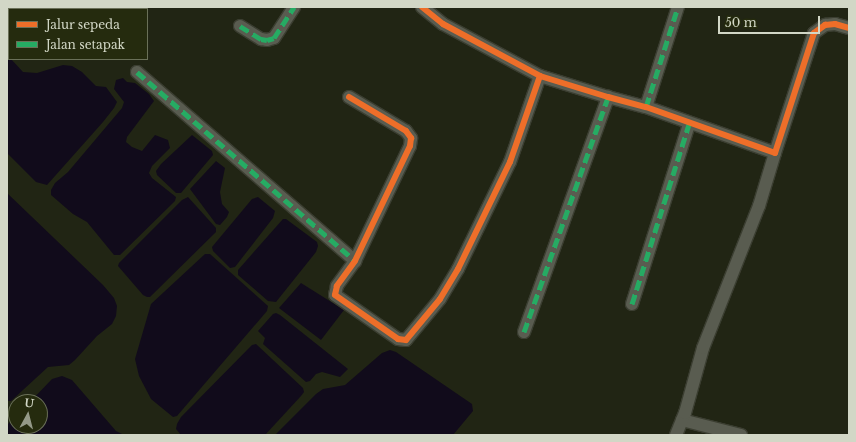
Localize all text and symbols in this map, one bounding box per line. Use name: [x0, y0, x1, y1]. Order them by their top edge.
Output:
legend: [8, 8, 148, 60]
scale bar: [720, 8, 822, 34]
text: 50 m: [725, 15, 757, 30]
text: Jalur sepeda: [46, 17, 120, 32]
text: Jalan setapak: [46, 37, 125, 52]
north arrow: [8, 394, 48, 434]
text: U: [24, 396, 35, 411]

